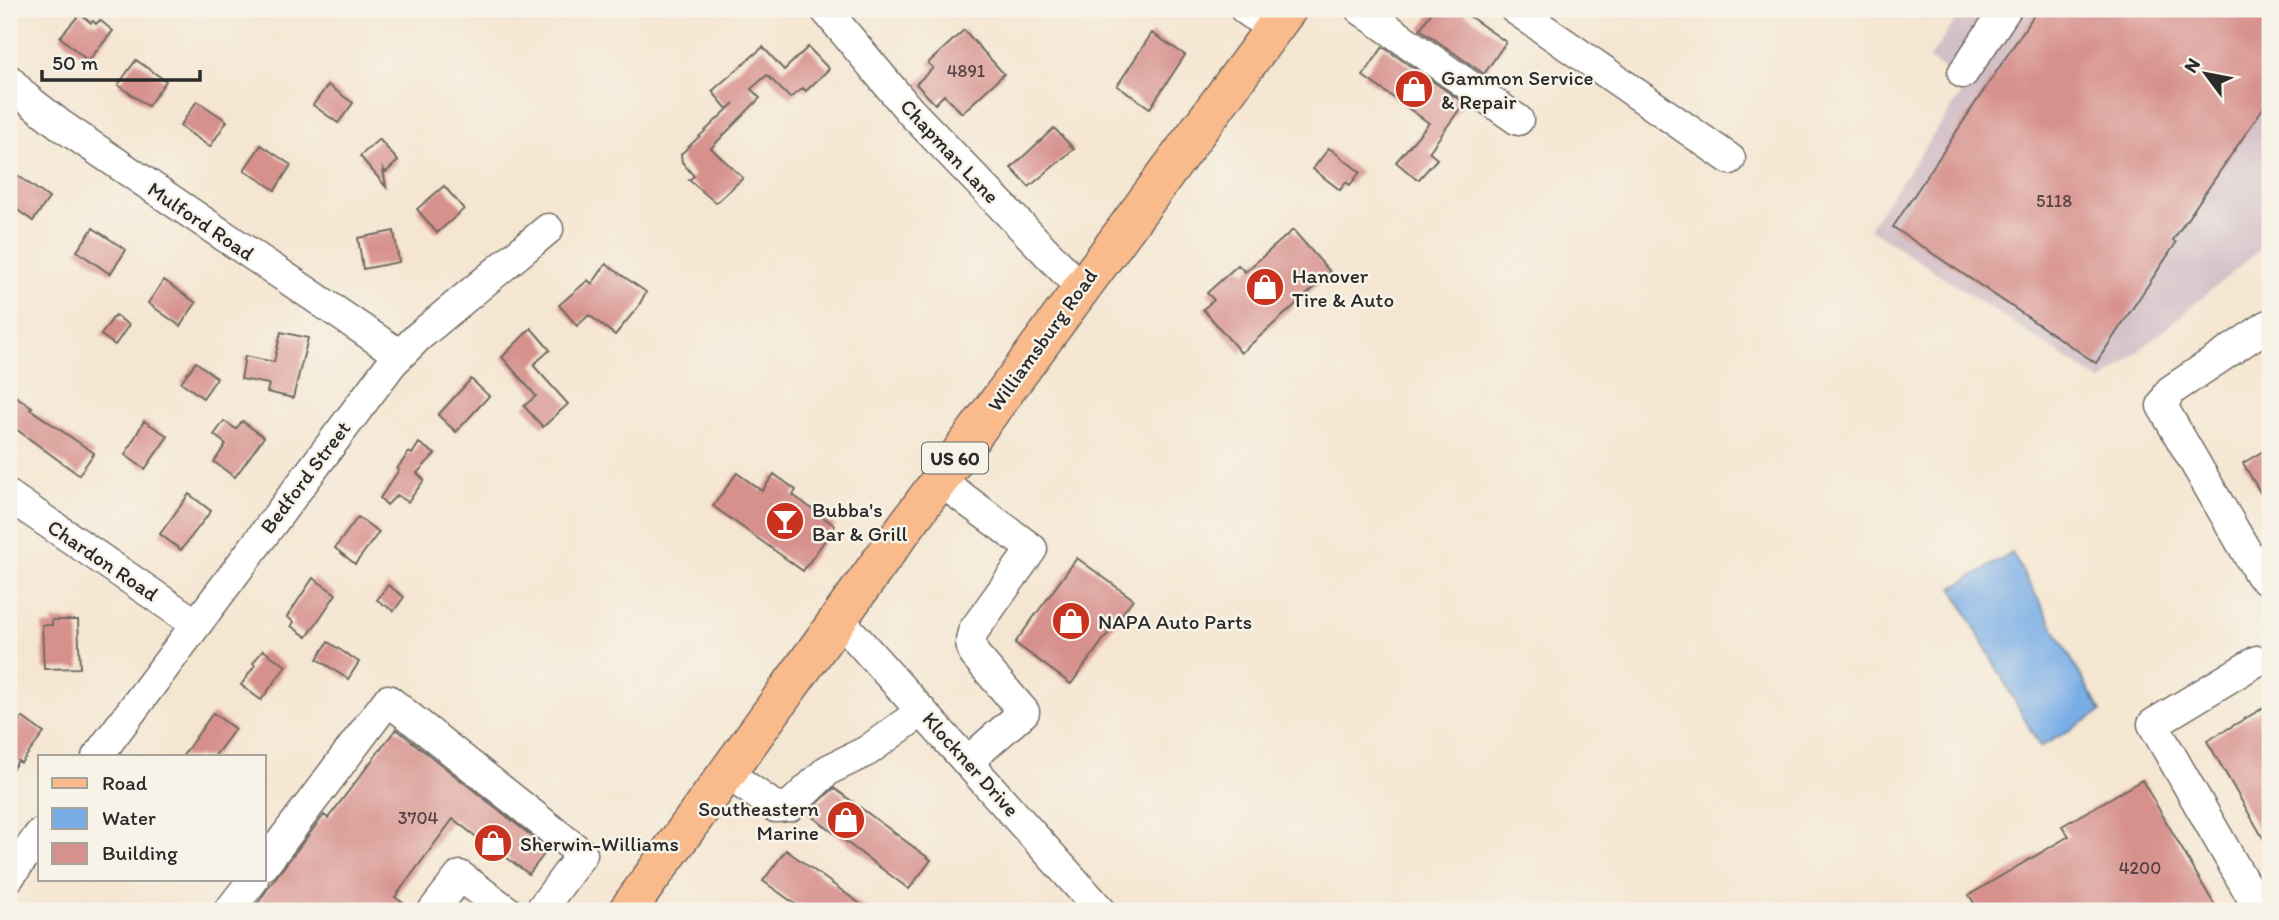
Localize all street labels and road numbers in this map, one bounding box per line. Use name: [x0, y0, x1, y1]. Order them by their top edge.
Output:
street label: Chapman Lane: [895, 94, 1005, 208]
street label: Mulford Road: [143, 176, 259, 266]
street label: Williamsburg Road: [982, 264, 1102, 416]
street label: Bedford Street: [255, 416, 355, 538]
road number: US 60: [922, 442, 988, 474]
street label: Chardon Road: [43, 514, 163, 606]
street label: Klockner Drive: [917, 706, 1025, 822]

